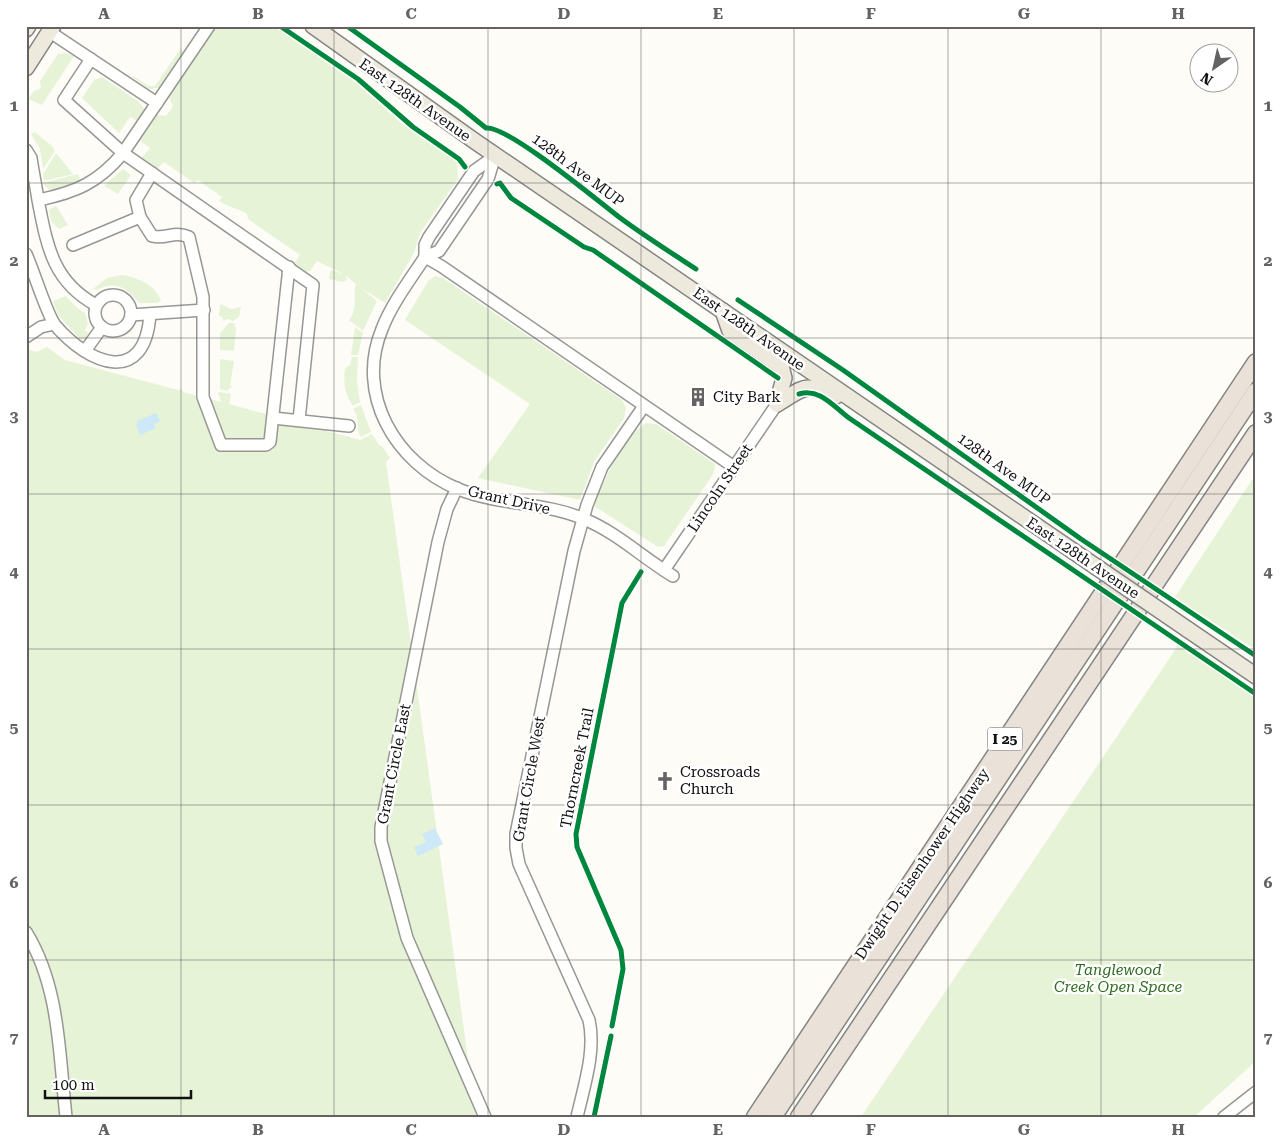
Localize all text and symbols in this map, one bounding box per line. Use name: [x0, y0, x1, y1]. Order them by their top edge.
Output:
text: A: [98, 4, 110, 23]
text: B: [252, 4, 264, 23]
text: C: [405, 4, 417, 23]
text: D: [558, 4, 571, 23]
text: E: [713, 4, 723, 23]
text: F: [866, 4, 876, 23]
text: G: [1018, 4, 1031, 23]
text: H: [1171, 4, 1185, 23]
north arrow: [1190, 42, 1240, 92]
street label: East 128th Avenue: [356, 55, 474, 145]
text: N: [1198, 69, 1216, 88]
text: 1: [10, 96, 19, 115]
text: 1: [1264, 96, 1273, 115]
street label: 128th Ave MUP: [528, 129, 628, 211]
text: 2: [10, 251, 19, 270]
text: 2: [1264, 251, 1273, 270]
street label: East 128th Avenue: [690, 284, 808, 374]
building icon: City Bark: [687, 386, 709, 408]
place label: City Bark: [713, 388, 781, 406]
text: 3: [10, 407, 19, 426]
text: 3: [1264, 407, 1273, 426]
street label: 128th Ave MUP: [954, 429, 1054, 509]
street label: Lincoln Street: [684, 440, 756, 536]
street label: Grant Drive: [466, 482, 552, 518]
street label: East 128th Avenue: [1023, 514, 1143, 602]
text: 4: [10, 562, 19, 581]
text: 4: [1264, 562, 1273, 581]
street label: Grant Circle East: [374, 702, 415, 826]
street label: Thorncreek Trail: [556, 706, 598, 830]
street label: Grant Circle West: [509, 714, 549, 843]
text: 5: [10, 718, 19, 737]
text: 5: [1264, 718, 1273, 737]
road number: I 25: [988, 728, 1022, 751]
place label: Crossroads Church: [680, 763, 760, 798]
street label: Dwight D. Eisenhower Highway: [851, 765, 993, 963]
church icon: Crossroads Church: [654, 770, 676, 792]
text: 6: [10, 873, 19, 892]
text: 6: [1264, 873, 1273, 892]
park label: Tanglewood Creek Open Space: [1054, 961, 1182, 996]
text: 7: [10, 1028, 19, 1047]
text: 7: [1264, 1028, 1273, 1047]
scale bar: [45, 1068, 191, 1100]
text: 100 m: [52, 1076, 95, 1094]
text: A: [98, 1120, 110, 1139]
text: B: [252, 1120, 264, 1139]
text: C: [405, 1120, 417, 1139]
text: D: [558, 1120, 571, 1139]
text: E: [713, 1120, 723, 1139]
text: F: [866, 1120, 876, 1139]
text: G: [1018, 1120, 1031, 1139]
text: H: [1171, 1120, 1185, 1139]

